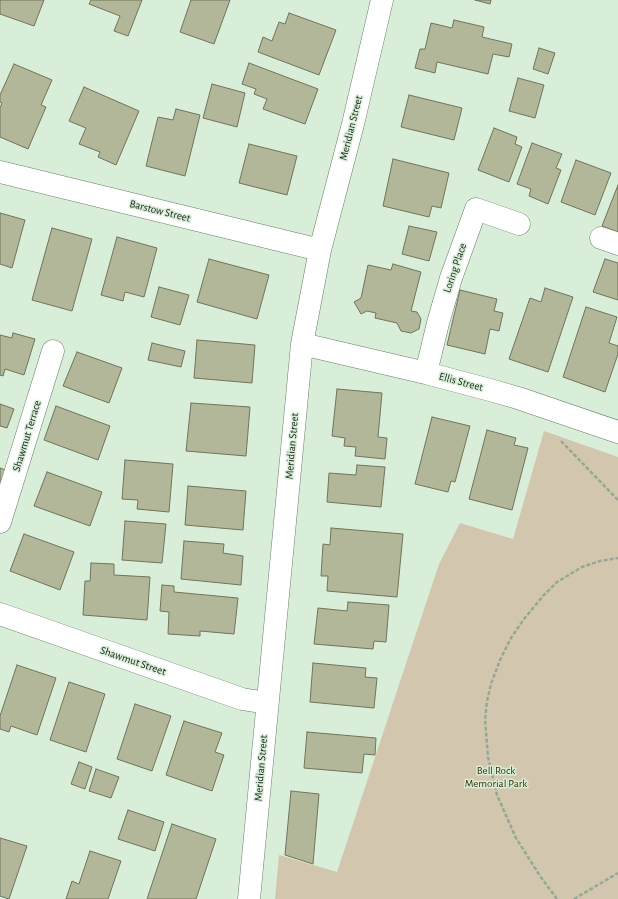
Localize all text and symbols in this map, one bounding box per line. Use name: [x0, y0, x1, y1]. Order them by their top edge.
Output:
street label: Meridian Street: [337, 94, 365, 162]
street label: Barstow Street: [128, 197, 192, 225]
street label: Loring Place: [440, 241, 470, 295]
street label: Ellis Street: [437, 370, 485, 394]
street label: Shawmut Terrace: [10, 399, 44, 473]
street label: Meridian Street: [283, 412, 301, 480]
street label: Shawmut Street: [98, 644, 168, 678]
street label: Meridian Street: [252, 734, 270, 802]
park label: Bell Rock Memorial Park: [465, 764, 527, 790]

